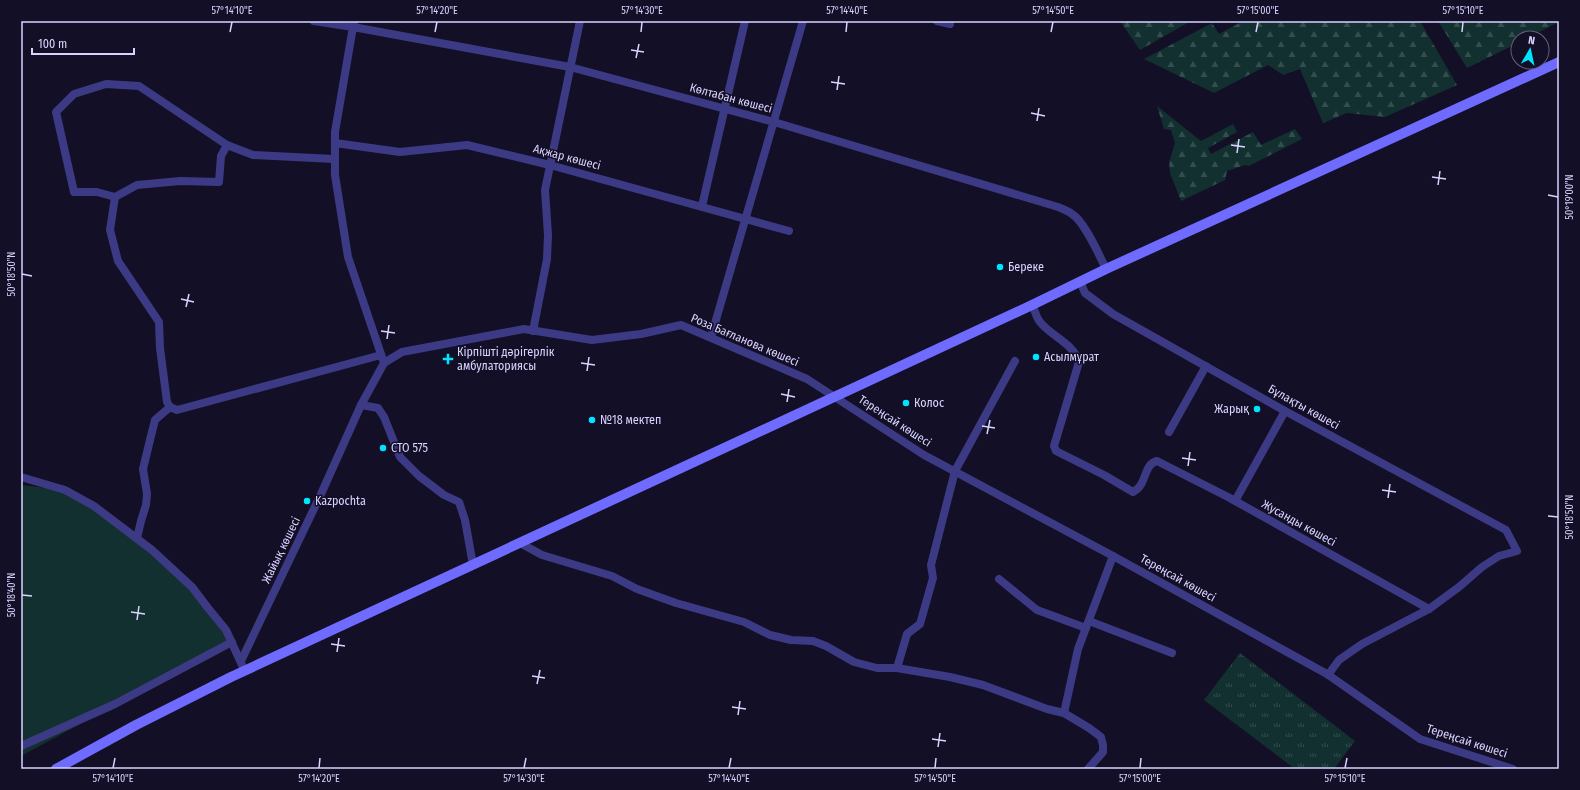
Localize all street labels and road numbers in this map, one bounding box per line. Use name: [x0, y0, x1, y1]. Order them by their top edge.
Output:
street label: Көлтабан көшесі: [688, 80, 774, 116]
street label: Ақжар көшесі: [532, 141, 602, 173]
street label: Роза Бағланова көшесі: [689, 311, 801, 369]
street label: Бұлақты көшесі: [1266, 382, 1342, 432]
street label: Тереңсай көшесі: [856, 392, 934, 450]
street label: Жусанды көшесі: [1259, 497, 1339, 549]
street label: Жайық көшесі: [259, 515, 303, 585]
street label: Тереңсай көшесі: [1138, 551, 1218, 605]
street label: Тереңсай көшесі: [1425, 721, 1509, 761]

